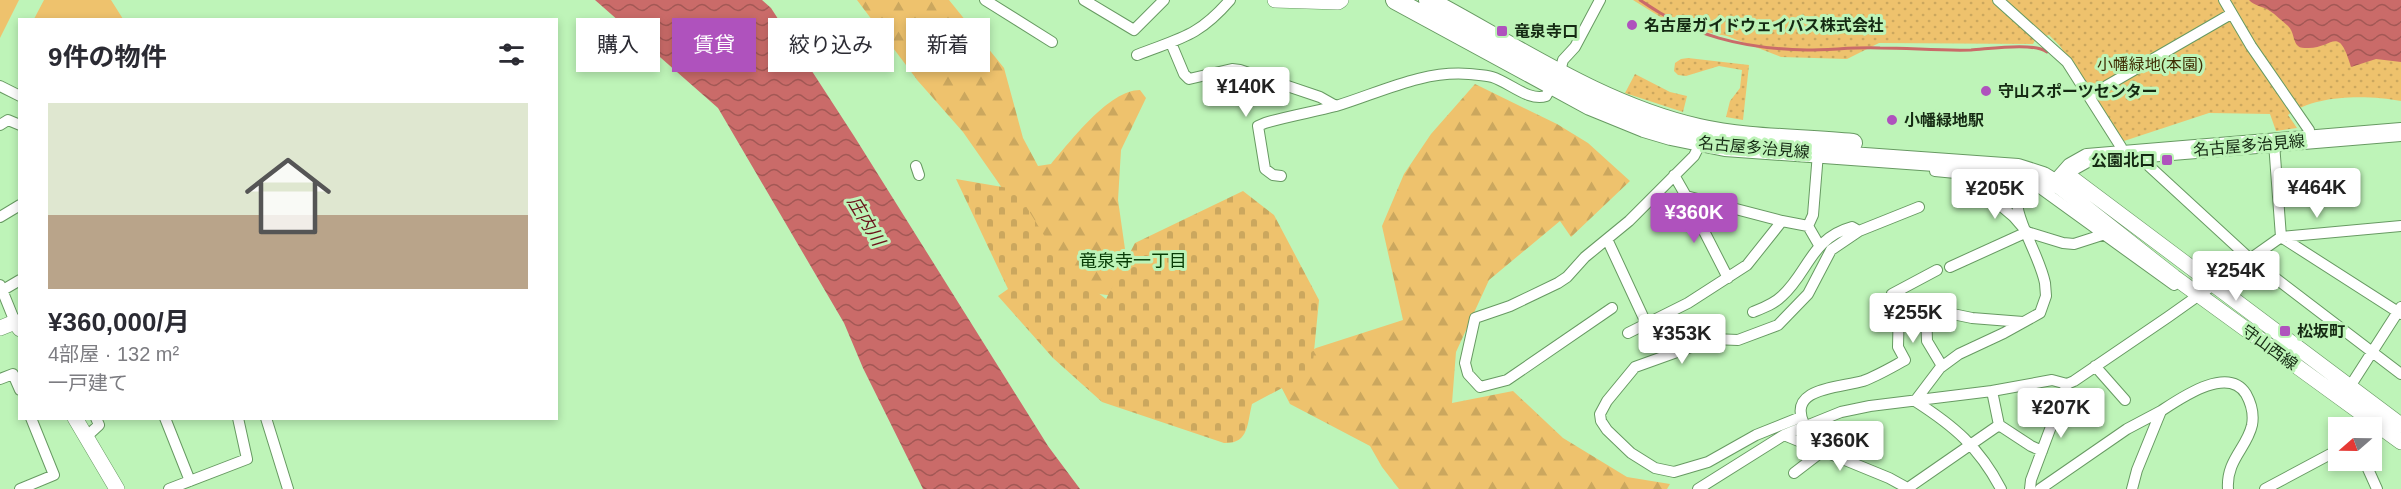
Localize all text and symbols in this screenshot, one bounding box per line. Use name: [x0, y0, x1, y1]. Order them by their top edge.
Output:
place label: 名古屋ガイドウェイバス株式会社: [1644, 16, 1884, 34]
chip: 購入: [576, 18, 660, 72]
chip: 賃貸: [672, 18, 756, 72]
chip: 絞り込み: [768, 18, 894, 72]
chip: 新着: [906, 18, 990, 72]
marker: 名古屋ガイドウェイバス株式会社: [1625, 18, 1639, 32]
place label: 竜泉寺口: [1514, 23, 1578, 40]
marker: 竜泉寺口: [1495, 24, 1509, 38]
icon: filters: [495, 38, 528, 71]
text: 9件の物件: [48, 42, 166, 72]
park label: 小幡緑地(本園): [2097, 56, 2203, 73]
pin: ¥140K: [1204, 67, 1288, 118]
text: ¥140K: [1217, 75, 1275, 97]
place label: 守山スポーツセンター: [1998, 83, 2158, 100]
marker: 守山スポーツセンター: [1979, 84, 1993, 98]
place label: 小幡緑地駅: [1904, 112, 1984, 129]
marker: 小幡緑地駅: [1885, 113, 1899, 127]
street label: 名古屋多治見線: [2193, 132, 2306, 159]
street label: 名古屋多治見線: [1697, 134, 1810, 161]
icon: home: [234, 142, 342, 250]
place label: 公園北口: [2091, 152, 2155, 169]
marker: 公園北口: [2160, 153, 2174, 167]
pin: ¥464K: [2275, 168, 2359, 219]
pin: ¥205K: [1953, 169, 2037, 220]
text: ¥464K: [2288, 176, 2346, 198]
text: ¥205K: [1966, 177, 2024, 199]
water label: 庄内川: [844, 193, 890, 251]
pin: ¥360K: [1652, 193, 1736, 244]
text: ¥360K: [1665, 201, 1723, 223]
district label: 竜泉寺一丁目: [1079, 251, 1187, 271]
pin: ¥254K: [2194, 251, 2278, 302]
text: ¥254K: [2207, 259, 2265, 281]
pin: ¥255K: [1871, 293, 1955, 344]
text: ¥255K: [1884, 301, 1942, 323]
text: ¥360,000/月: [48, 307, 190, 337]
pin: ¥353K: [1640, 314, 1724, 365]
text: ¥353K: [1653, 322, 1711, 344]
street label: 守山西線: [2239, 322, 2301, 373]
place label: 松坂町: [2297, 323, 2345, 340]
marker: 松坂町: [2278, 324, 2292, 338]
text: 4部屋 · 132 m²: [48, 343, 179, 365]
text: 一戸建て: [48, 372, 128, 394]
pin: ¥207K: [2019, 388, 2103, 439]
text: ¥207K: [2032, 396, 2090, 418]
north arrow: [2328, 417, 2382, 471]
map controls: [2328, 417, 2382, 471]
pin: ¥360K: [1798, 421, 1882, 472]
text: ¥360K: [1811, 429, 1869, 451]

